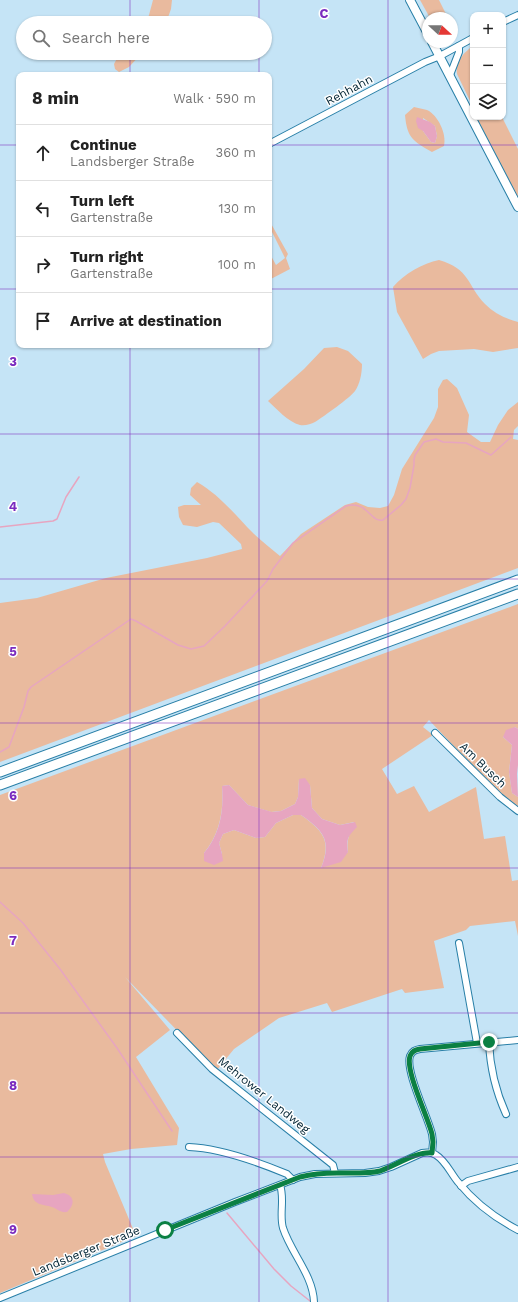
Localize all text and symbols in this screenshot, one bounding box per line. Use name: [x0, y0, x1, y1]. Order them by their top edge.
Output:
text: C: [320, 6, 329, 21]
north arrow: [422, 12, 458, 48]
map controls: [470, 12, 506, 120]
button: +: [470, 12, 506, 48]
search box: [16, 16, 272, 60]
icon: search: [30, 27, 52, 49]
text: Search here: [62, 29, 150, 47]
button: −: [470, 48, 506, 84]
street label: Rehhahn: [323, 72, 375, 108]
button: layers: [470, 84, 506, 120]
text: 8 min: [32, 88, 79, 108]
text: Walk · 590 m: [173, 91, 256, 106]
text: Continue: [70, 136, 137, 154]
icon: ahead: [32, 142, 54, 164]
text: 360 m: [216, 145, 256, 160]
text: Landsberger Straße: [70, 154, 194, 169]
text: Turn left: [70, 192, 134, 210]
icon: left: [32, 198, 54, 220]
text: 130 m: [218, 201, 256, 216]
text: Gartenstraße: [70, 210, 153, 225]
text: Turn right: [70, 248, 143, 266]
icon: right: [32, 254, 54, 276]
text: 100 m: [218, 257, 256, 272]
text: Gartenstraße: [70, 266, 153, 281]
icon: arrive: [32, 310, 54, 332]
text: Arrive at destination: [70, 312, 222, 330]
text: 3: [9, 354, 17, 369]
text: 4: [9, 499, 18, 514]
text: 5: [9, 644, 17, 659]
street label: Am Busch: [457, 739, 509, 791]
text: 6: [9, 788, 17, 803]
text: 7: [9, 933, 17, 948]
route end: [480, 1033, 498, 1051]
street label: Mehrower Landweg: [215, 1054, 313, 1137]
text: 8: [9, 1078, 17, 1093]
route start: [156, 1221, 174, 1239]
text: 9: [9, 1222, 17, 1237]
street label: Landsberger Straße: [30, 1223, 142, 1279]

